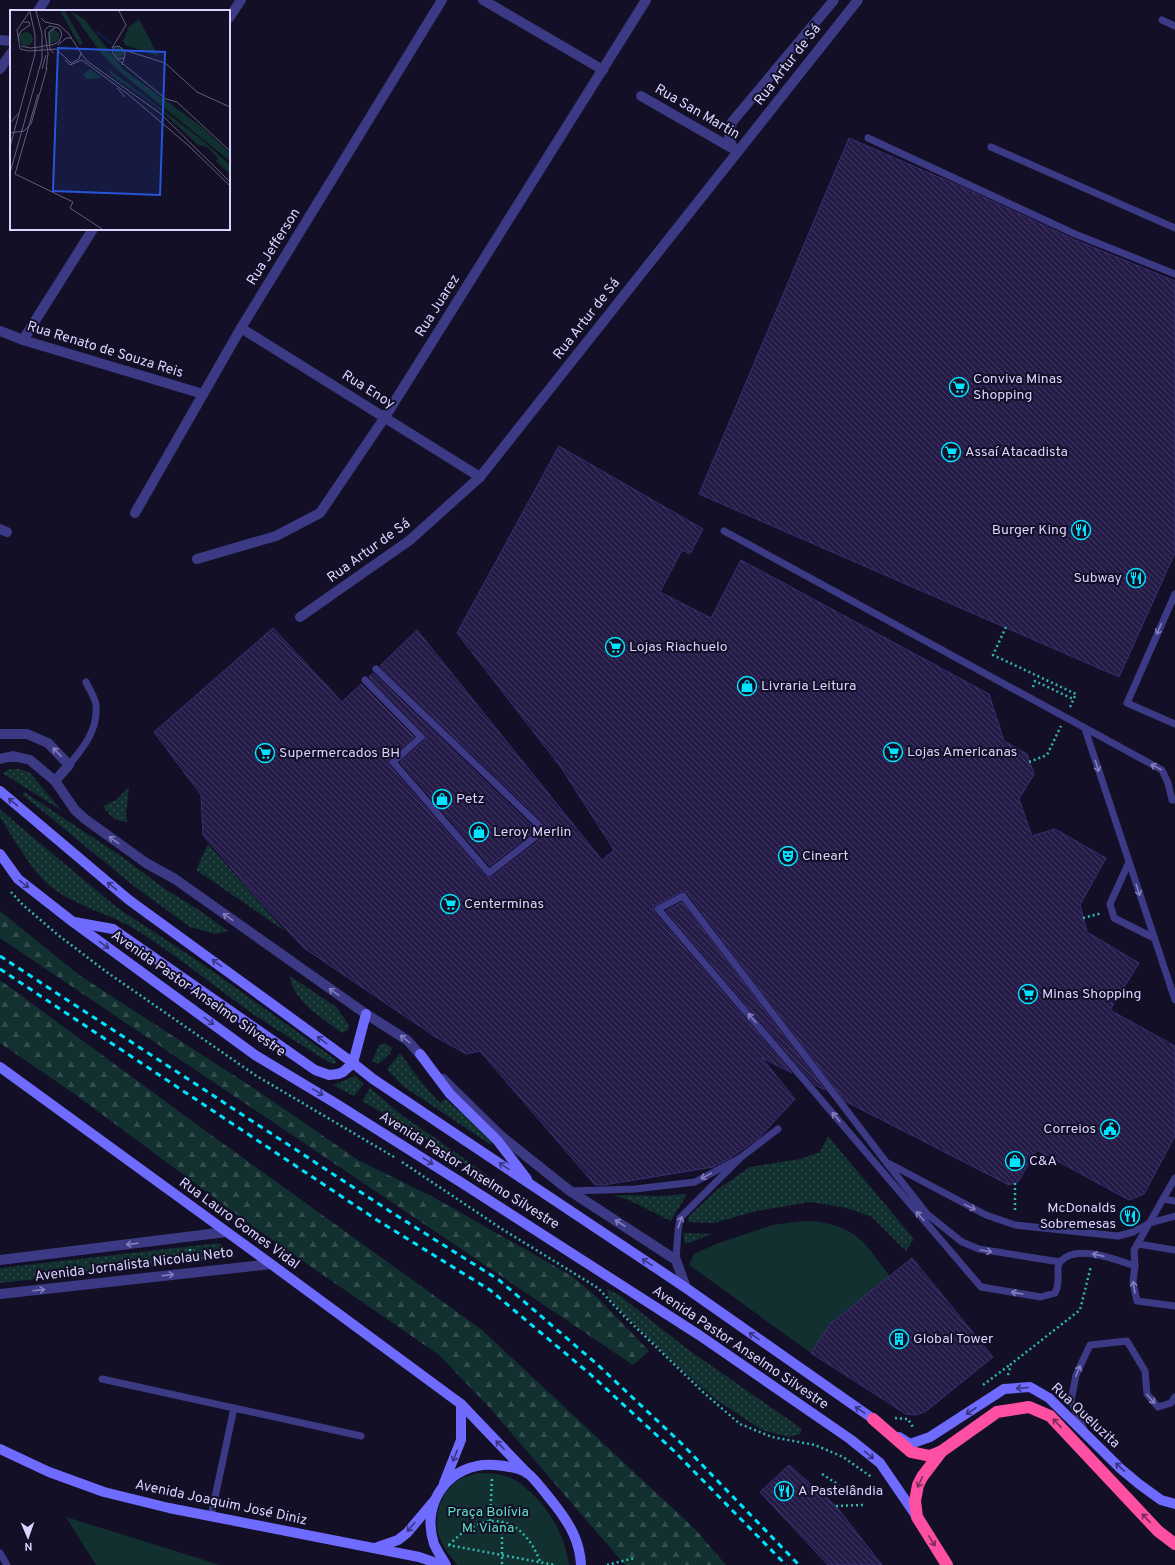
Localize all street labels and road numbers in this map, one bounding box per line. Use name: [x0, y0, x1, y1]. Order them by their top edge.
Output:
street label: Rua Artur de Sá: [751, 21, 825, 109]
street label: Rua San Martin: [651, 81, 743, 143]
street label: Rua Jefferson: [244, 205, 304, 289]
street label: Rua Juarez: [412, 272, 464, 340]
street label: Rua Artur de Sá: [550, 275, 624, 363]
street label: Rua Renato de Souza Reis: [25, 318, 185, 382]
street label: Rua Enoy: [338, 367, 398, 413]
street label: Rua Artur de Sá: [324, 515, 414, 587]
street label: Avenida Pastor Anselmo Silvestre: [108, 927, 288, 1061]
street label: Avenida Pastor Anselmo Silvestre: [376, 1108, 562, 1234]
street label: Rua Lauro Gomes Vidal: [175, 1175, 303, 1273]
street label: Avenida Jornalista Nicolau Neto: [34, 1244, 234, 1286]
street label: Avenida Pastor Anselmo Silvestre: [649, 1283, 831, 1413]
street label: Rua Queluzita: [1047, 1380, 1123, 1452]
street label: Avenida Joaquim José Diniz: [133, 1476, 309, 1530]

